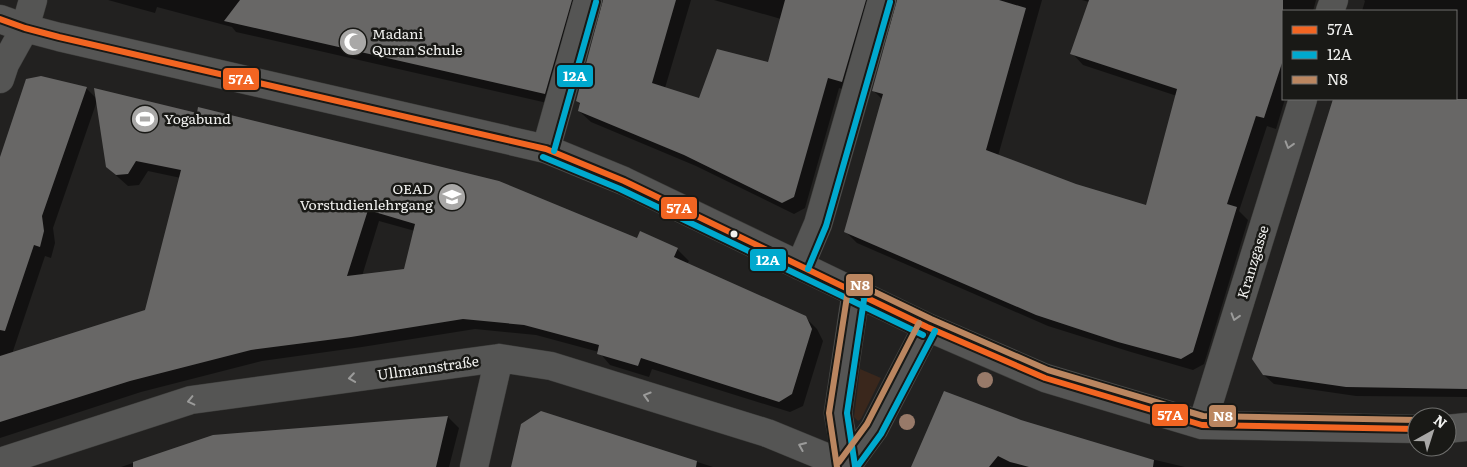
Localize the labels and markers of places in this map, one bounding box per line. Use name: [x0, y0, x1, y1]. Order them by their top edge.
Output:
place label: Madani Quran Schule: [372, 23, 462, 59]
mosque icon: Madani Quran Schule: [338, 27, 368, 57]
sports icon: Yogabund: [130, 104, 160, 134]
place label: Yogabund: [164, 108, 231, 128]
place label: OEAD Vorstudienlehrgang: [300, 178, 433, 214]
school or university icon: OEAD Vorstudienlehrgang: [437, 182, 467, 212]
unlabelled marker: [729, 229, 739, 239]

